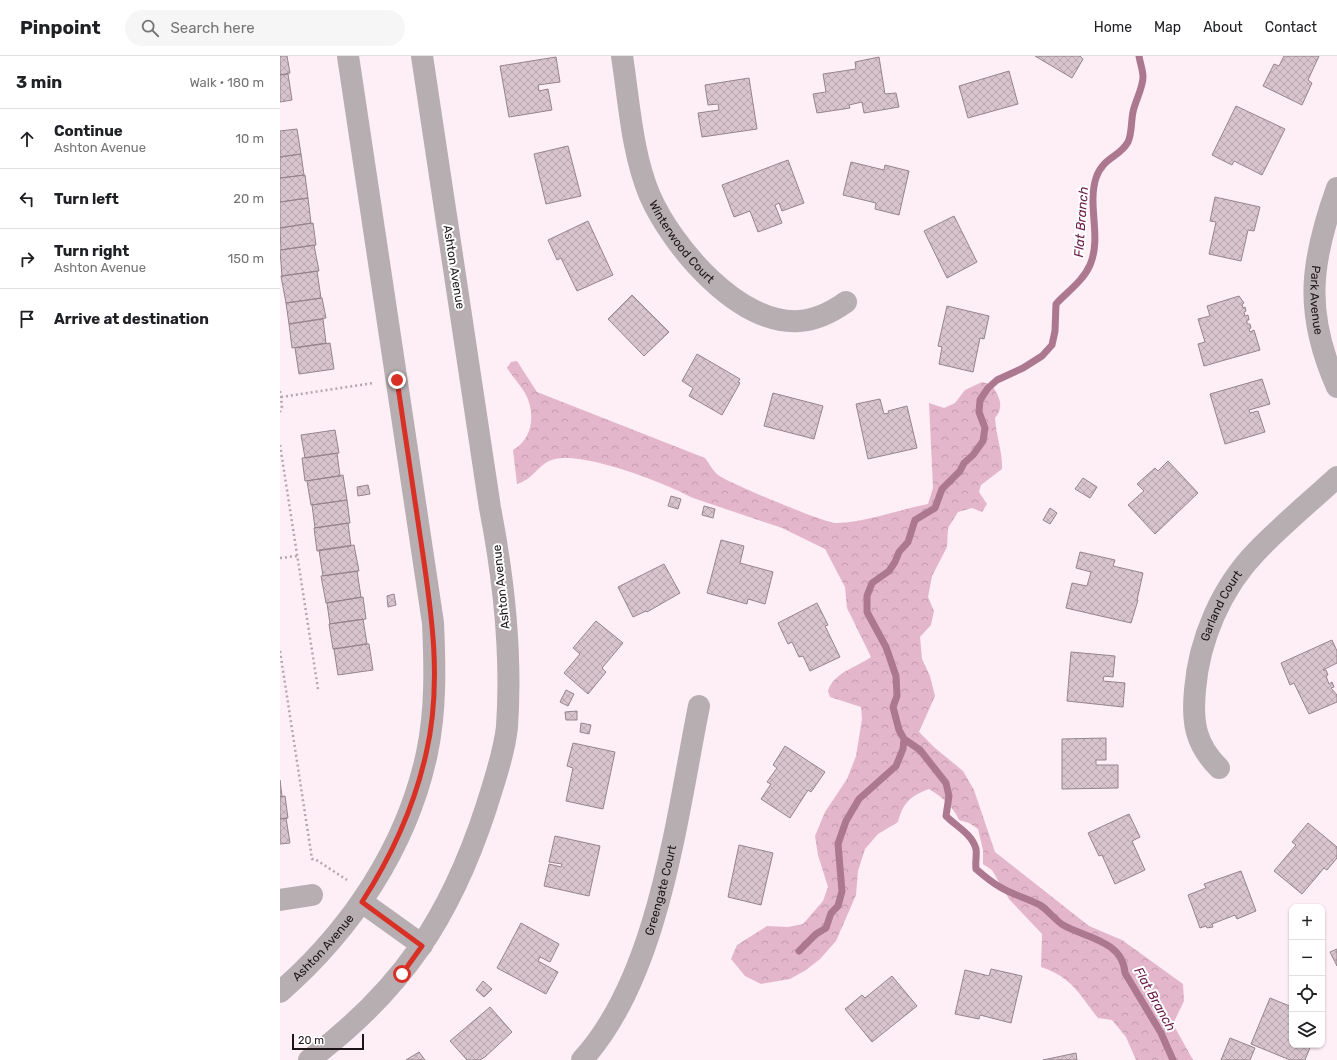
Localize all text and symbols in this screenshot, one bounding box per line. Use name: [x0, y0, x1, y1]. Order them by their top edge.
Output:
search box: [125, 10, 405, 46]
text: Pinpoint: [20, 16, 101, 39]
icon: search: [139, 17, 161, 39]
text: Search here: [171, 19, 255, 37]
text: Home: [1094, 19, 1132, 36]
text: Map: [1154, 19, 1181, 36]
text: About: [1203, 19, 1243, 36]
text: Contact: [1265, 19, 1317, 36]
text: 3 min: [16, 72, 62, 92]
text: Walk · 180 m: [189, 75, 264, 90]
text: Continue: [54, 122, 123, 140]
icon: ahead: [16, 128, 38, 150]
text: 10 m: [235, 131, 264, 146]
text: Ashton Avenue: [54, 140, 146, 155]
water label: Flat Branch: [1071, 186, 1091, 258]
icon: left: [16, 188, 38, 210]
text: Turn left: [54, 190, 119, 208]
text: 20 m: [233, 191, 264, 206]
street label: Winterwood Court: [646, 198, 717, 286]
street label: Ashton Avenue: [440, 224, 468, 310]
text: Turn right: [54, 242, 129, 260]
icon: right: [16, 248, 38, 270]
text: 150 m: [228, 251, 264, 266]
text: Ashton Avenue: [54, 260, 146, 275]
street label: Park Avenue: [1307, 265, 1326, 336]
icon: arrive: [16, 308, 38, 330]
text: Arrive at destination: [54, 310, 209, 328]
route end: [388, 371, 406, 389]
street label: Ashton Avenue: [490, 544, 512, 630]
street label: Garland Court: [1198, 567, 1245, 643]
street label: Greengate Court: [642, 844, 679, 937]
map controls: [1289, 904, 1325, 1048]
button: +: [1289, 904, 1325, 940]
street label: Ashton Avenue: [290, 911, 357, 984]
button: −: [1289, 940, 1325, 976]
water label: Flat Branch: [1131, 964, 1179, 1034]
route start: [393, 965, 411, 983]
button: locate: [1289, 976, 1325, 1012]
button: layers: [1289, 1012, 1325, 1048]
scale bar: [292, 1032, 364, 1051]
text: 20 m: [298, 1034, 324, 1047]

